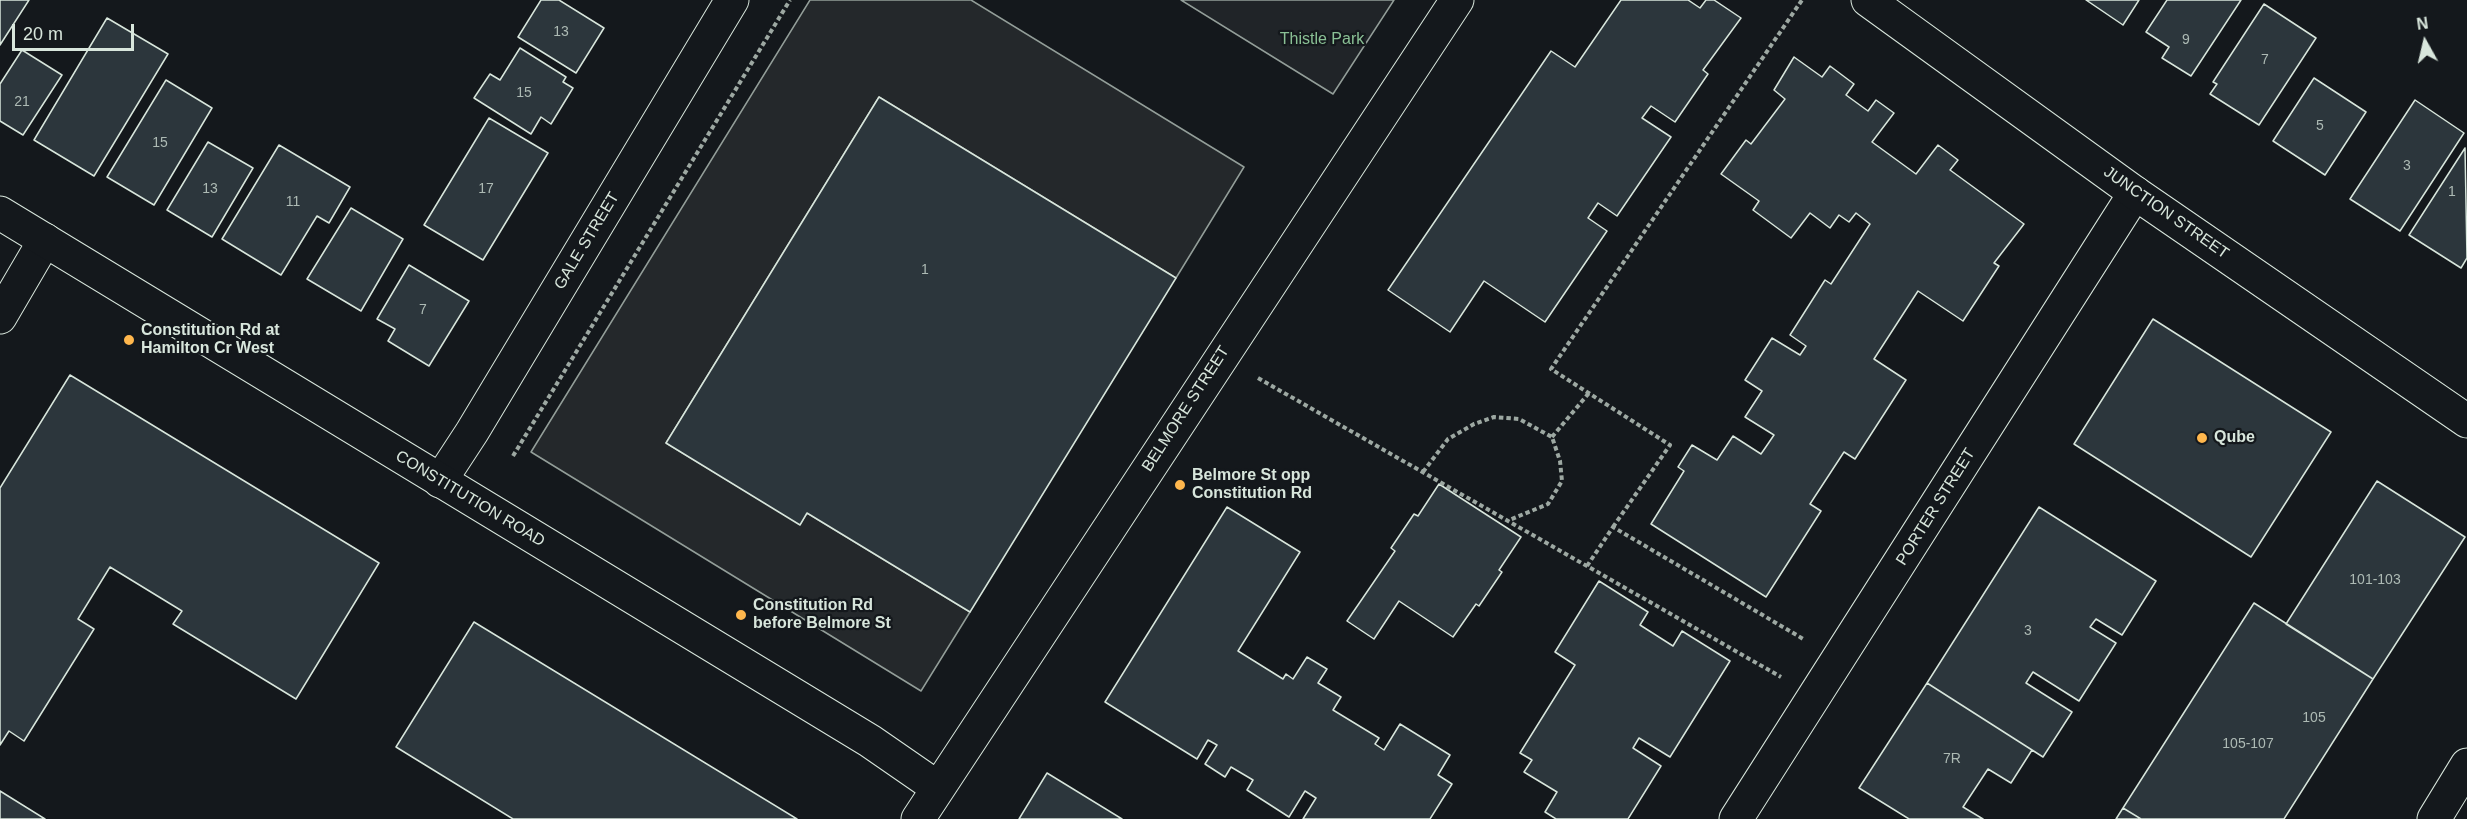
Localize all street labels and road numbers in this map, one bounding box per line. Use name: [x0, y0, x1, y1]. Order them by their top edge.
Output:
street label: JUNCTION STREET: [2100, 163, 2232, 263]
street label: GALE STREET: [550, 189, 624, 293]
street label: BELMORE STREET: [1138, 343, 1234, 475]
street label: PORTER STREET: [1892, 445, 1980, 569]
street label: CONSTITUTION ROAD: [392, 447, 548, 551]

